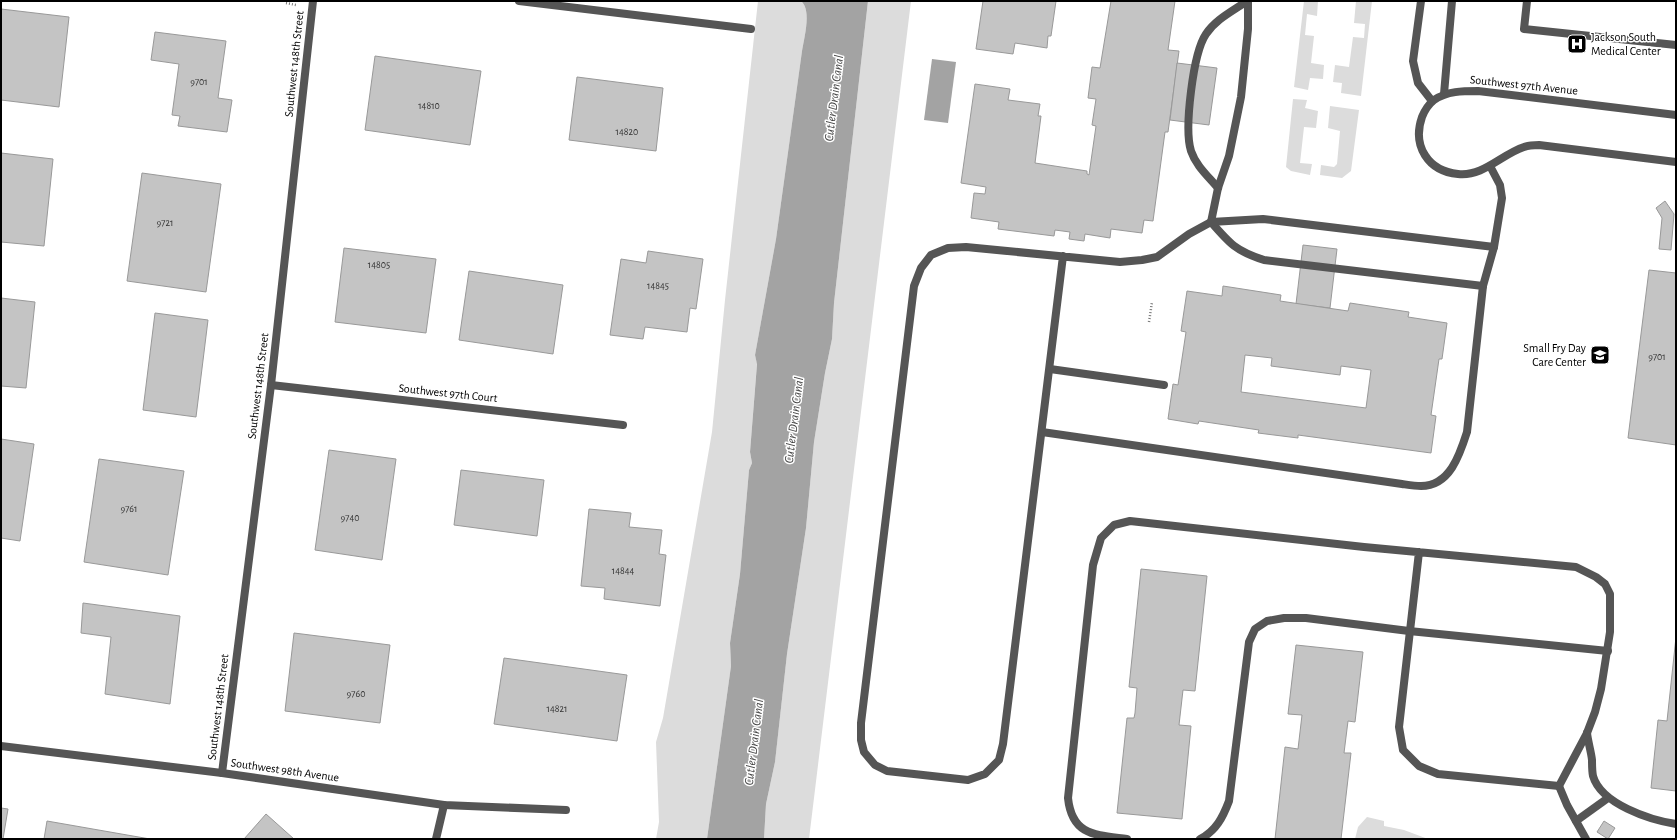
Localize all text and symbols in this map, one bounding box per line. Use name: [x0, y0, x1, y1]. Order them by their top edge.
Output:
street label: Southwest 148th Street: [282, 10, 306, 118]
place label: Jackson South Medical Center: [1591, 31, 1661, 57]
hospital icon: Jackson South Medical Center: [1566, 33, 1588, 55]
water label: Cutler Drain Canal: [823, 54, 846, 142]
street label: Southwest 97th Avenue: [1469, 73, 1579, 97]
house number: 9701: [190, 77, 208, 87]
house number: 14810: [418, 101, 440, 111]
house number: 14820: [616, 127, 638, 137]
house number: 9721: [157, 218, 173, 228]
house number: 14805: [368, 260, 390, 270]
house number: 14845: [647, 281, 669, 291]
street label: Southwest 148th Street: [246, 332, 270, 440]
place label: Small Fry Day Care Center: [1523, 342, 1586, 368]
school or university icon: Small Fry Day Care Center: [1589, 344, 1611, 366]
house number: 9701: [1648, 352, 1666, 362]
water label: Cutler Drain Canal: [783, 376, 806, 464]
street label: Southwest 97th Court: [398, 382, 498, 404]
house number: 9761: [120, 504, 138, 514]
house number: 9740: [341, 513, 359, 523]
house number: 14844: [612, 566, 634, 576]
street label: Southwest 148th Street: [206, 653, 230, 761]
house number: 9760: [347, 689, 365, 699]
water label: Cutler Drain Canal: [743, 698, 766, 786]
house number: 14821: [547, 704, 567, 714]
street label: Southwest 98th Avenue: [230, 756, 340, 784]

